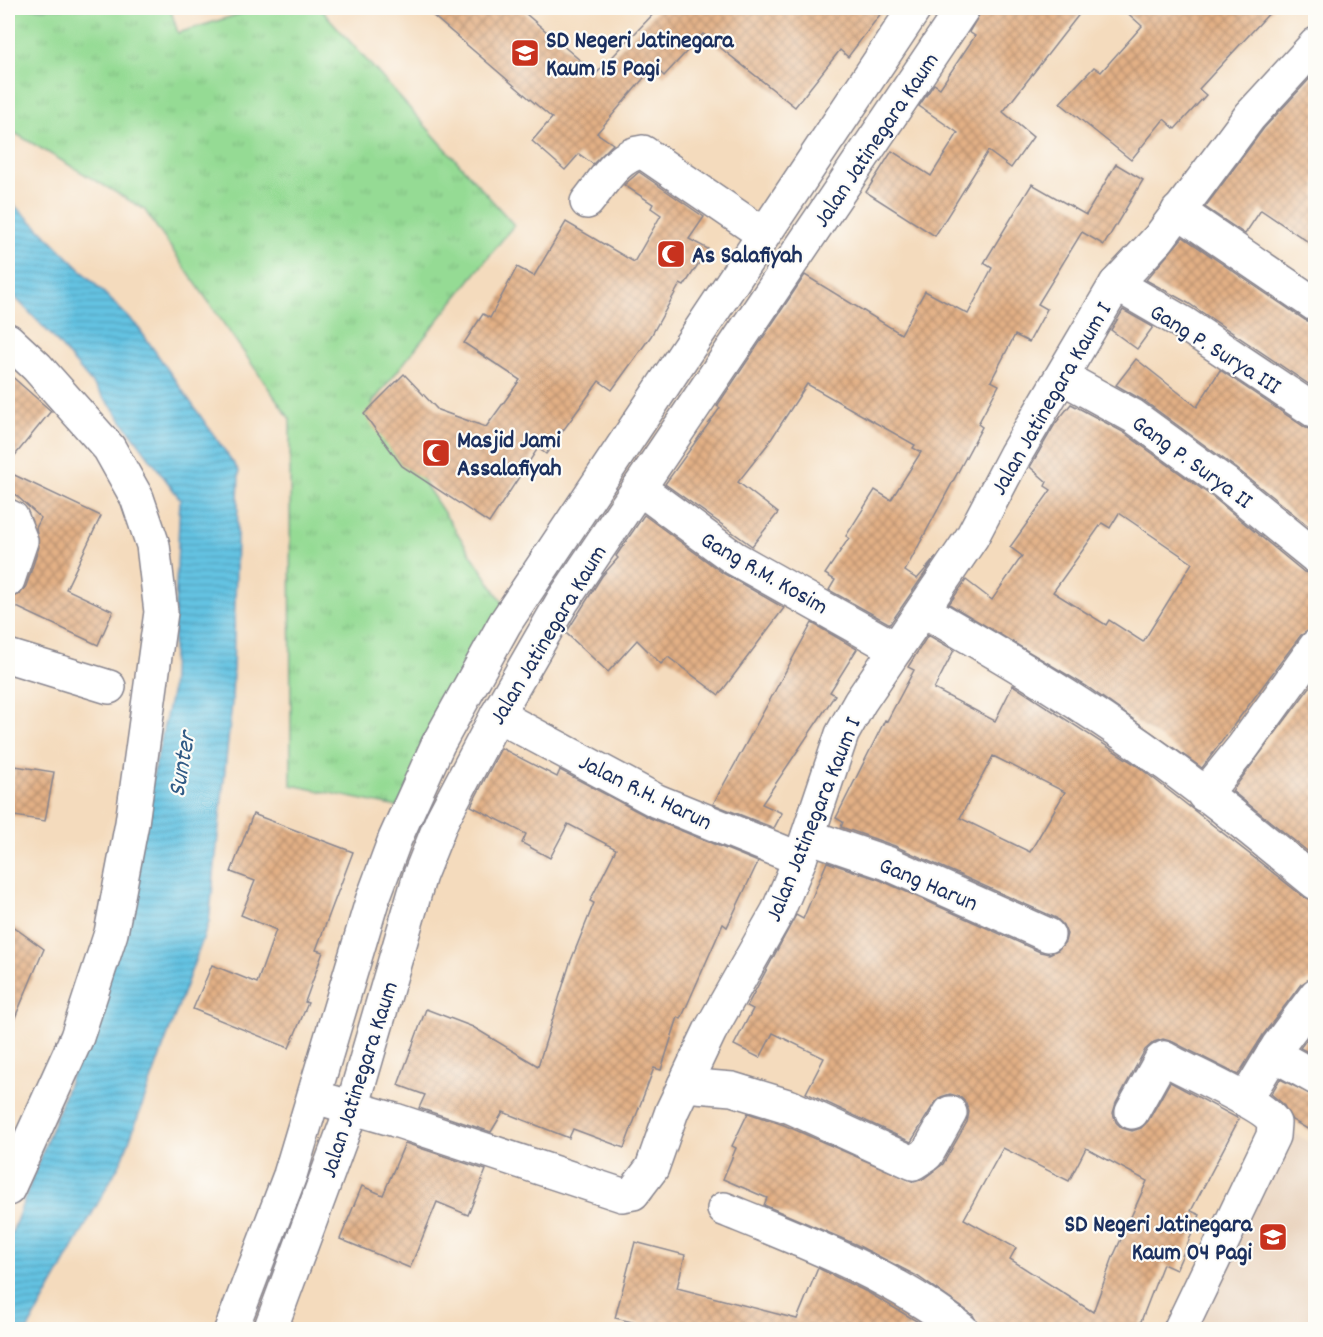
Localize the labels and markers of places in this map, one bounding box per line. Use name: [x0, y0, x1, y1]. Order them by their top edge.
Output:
place label: SD Negeri Jatinegara Kaum 15 Pagi: [546, 25, 734, 87]
school or university icon: SD Negeri Jatinegara Kaum 15 Pagi: [509, 37, 541, 69]
mosque icon: As Salafiyah: [655, 238, 687, 270]
place label: As Salafiyah: [692, 240, 803, 274]
place label: Masjid Jami Assalafiyah: [457, 425, 562, 487]
mosque icon: Masjid Jami Assalafiyah: [420, 437, 452, 469]
place label: SD Negeri Jatinegara Kaum 04 Pagi: [1064, 1209, 1253, 1271]
school or university icon: SD Negeri Jatinegara Kaum 04 Pagi: [1257, 1221, 1289, 1253]

